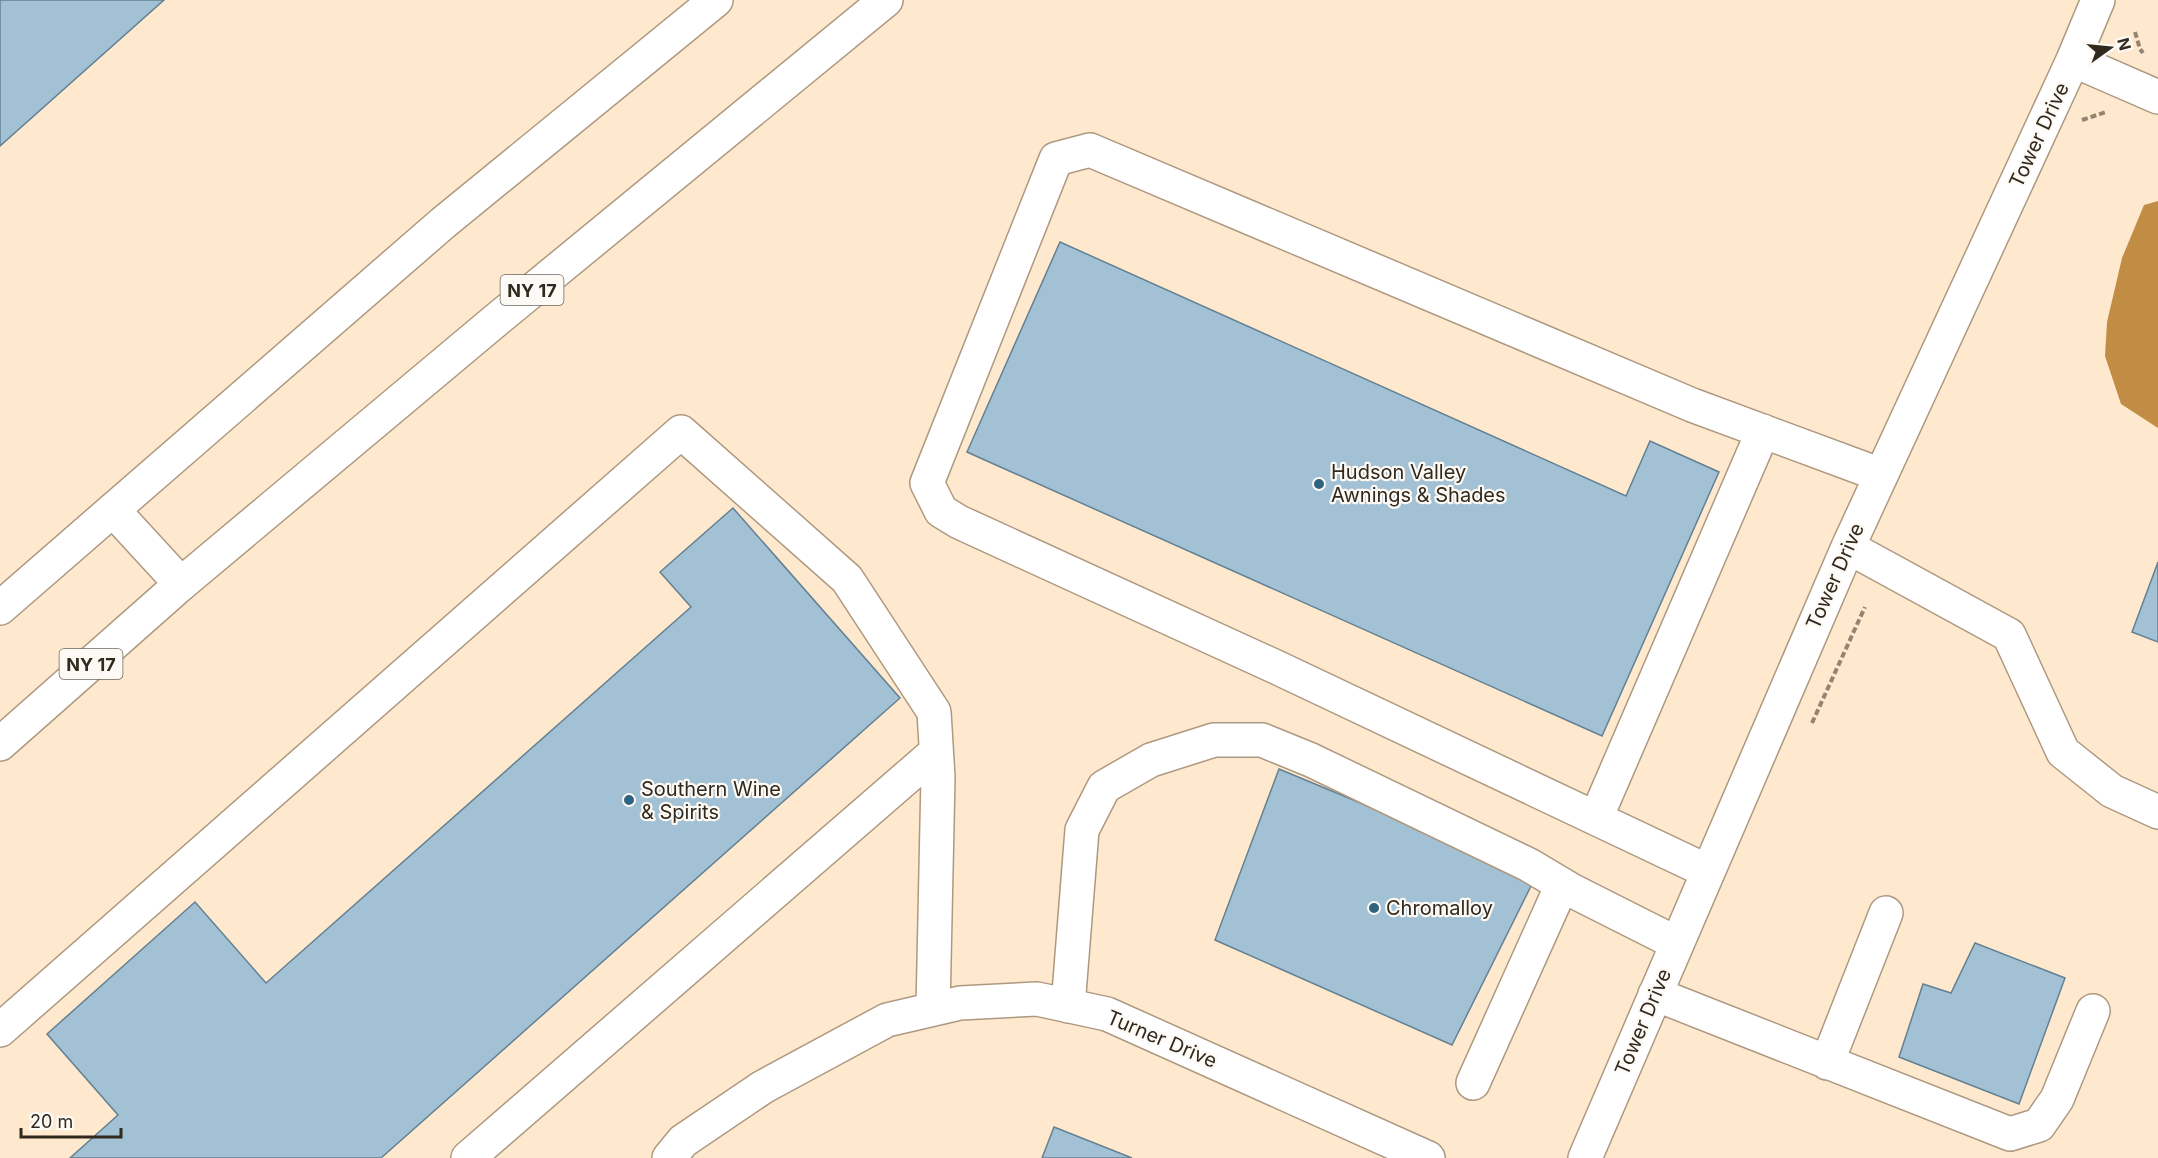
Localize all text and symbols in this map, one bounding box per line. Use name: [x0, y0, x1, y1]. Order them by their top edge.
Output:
north arrow: [2080, 18, 2140, 78]
text: N: [2113, 36, 2136, 53]
street label: Tower Drive: [2004, 79, 2074, 191]
road number: NY 17: [500, 275, 564, 305]
place label: Hudson Valley Awnings & Shades: [1331, 460, 1506, 507]
marker: Hudson Valley Awnings & Shades: [1312, 477, 1326, 491]
street label: Tower Drive: [1801, 519, 1869, 633]
road number: NY 17: [60, 649, 122, 679]
place label: Southern Wine & Spirits: [641, 777, 781, 824]
marker: Southern Wine & Spirits: [622, 793, 636, 807]
place label: Chromalloy: [1386, 896, 1493, 920]
marker: Chromalloy: [1367, 901, 1381, 915]
street label: Tower Drive: [1610, 965, 1676, 1079]
street label: Turner Drive: [1103, 1005, 1221, 1073]
scale bar: [21, 1101, 122, 1139]
text: 20 m: [30, 1111, 73, 1132]

